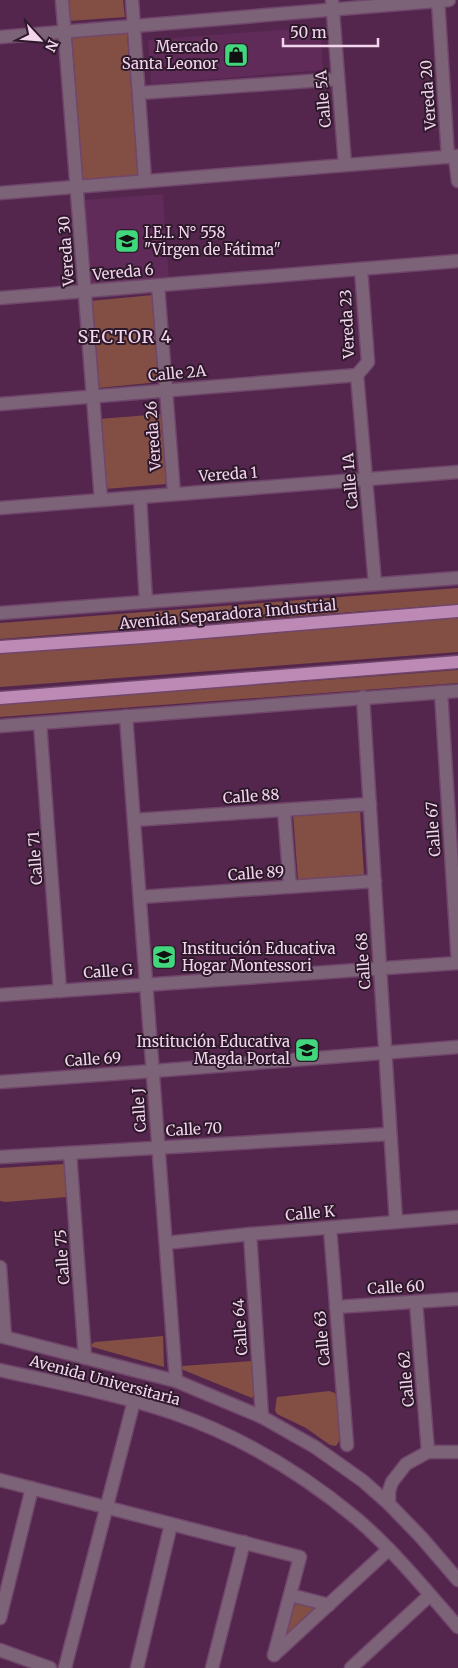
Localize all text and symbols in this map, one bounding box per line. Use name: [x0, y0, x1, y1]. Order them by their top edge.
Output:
north arrow: [15, 15, 65, 65]
scale bar: [283, 15, 378, 47]
text: 50 m: [290, 23, 327, 42]
text: N: [41, 37, 62, 55]
place label: Mercado Santa Leonor: [122, 37, 218, 73]
shop icon: Mercado Santa Leonor: [223, 42, 249, 68]
street label: Vereda 20: [416, 59, 440, 132]
street label: Calle 5A: [311, 69, 335, 129]
street label: Vereda 30: [54, 215, 78, 288]
place label: I.E.I. N° 558 "Virgen de Fátima": [144, 223, 281, 259]
school or university icon: I.E.I. N° 558 "Virgen de Fátima": [114, 228, 140, 254]
street label: Vereda 6: [91, 260, 154, 284]
street label: Vereda 23: [336, 289, 358, 360]
district label: SECTOR 4: [77, 325, 173, 348]
street label: Calle 2A: [147, 361, 207, 385]
street label: Vereda 26: [141, 401, 165, 472]
street label: Calle 1A: [338, 452, 362, 510]
street label: Vereda 1: [197, 462, 258, 486]
street label: Avenida Separadora Industrial: [118, 595, 338, 633]
street label: Calle 88: [222, 785, 280, 807]
street label: Calle 67: [422, 800, 444, 857]
street label: Calle 71: [24, 830, 46, 885]
street label: Calle 89: [227, 862, 285, 884]
street label: Calle 68: [352, 932, 374, 990]
place label: Institución Educativa Hogar Montessori: [182, 939, 336, 975]
school or university icon: Institución Educativa Hogar Montessori: [151, 944, 177, 970]
street label: Calle G: [83, 960, 134, 982]
place label: Institución Educativa Magda Portal: [136, 1032, 290, 1068]
school or university icon: Institución Educativa Magda Portal: [294, 1037, 320, 1063]
street label: Calle 69: [64, 1048, 122, 1070]
street label: Calle J: [128, 1087, 150, 1133]
street label: Calle 70: [165, 1118, 223, 1140]
street label: Calle K: [285, 1201, 336, 1225]
street label: Calle 75: [51, 1229, 73, 1285]
street label: Calle 60: [367, 1276, 425, 1298]
street label: Calle 64: [229, 1298, 251, 1356]
street label: Calle 63: [310, 1310, 334, 1366]
street label: Calle 62: [394, 1350, 418, 1408]
street label: Avenida Universitaria: [27, 1351, 182, 1409]

